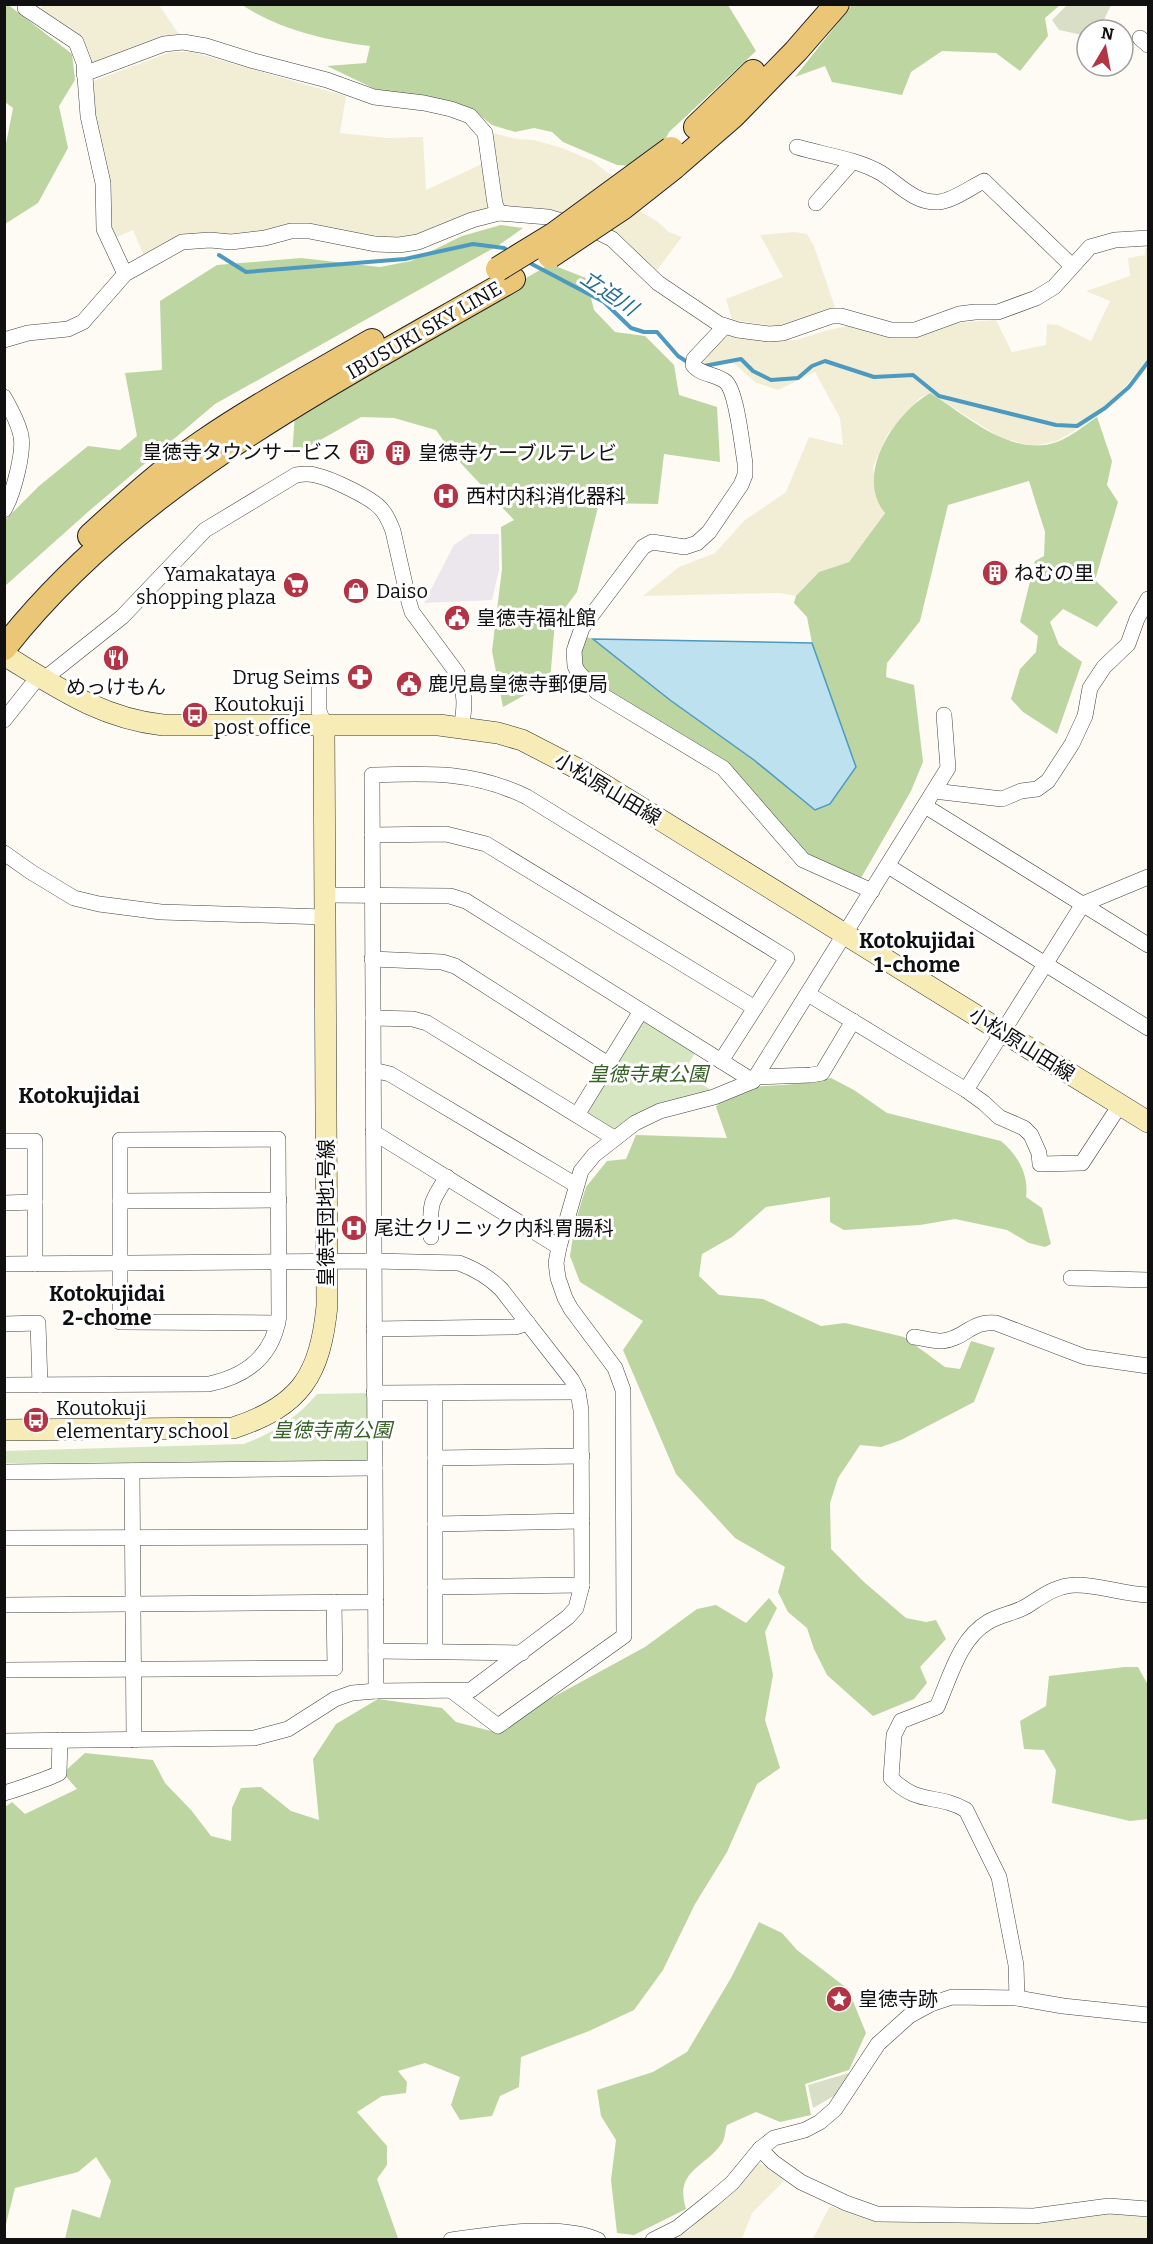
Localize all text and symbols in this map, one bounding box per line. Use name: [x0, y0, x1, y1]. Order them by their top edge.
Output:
north arrow: [1075, 18, 1135, 78]
text: N: [1100, 23, 1115, 44]
water label: 立迫川: [576, 265, 644, 323]
street label: IBUSUKI SKY LINE: [342, 276, 506, 384]
building icon: 皇徳寺タウンサービス: [347, 437, 377, 467]
building icon: 皇徳寺ケーブルテレビ: [383, 438, 413, 468]
place label: 皇徳寺タウンサービス: [142, 440, 342, 464]
place label: 皇徳寺ケーブルテレビ: [418, 441, 617, 465]
hospital icon: 西村内科消化器科: [431, 481, 461, 511]
place label: 西村内科消化器科: [466, 484, 626, 508]
building icon: ねむの里: [980, 558, 1010, 588]
place label: ねむの里: [1014, 561, 1094, 585]
place label: Yamakataya shopping plaza: [136, 562, 276, 609]
supermarket icon: Yamakataya shopping plaza: [281, 570, 311, 600]
shop icon: Daiso: [341, 576, 371, 606]
place label: Daiso: [376, 579, 428, 603]
public building icon: 皇徳寺福祉館: [442, 603, 472, 633]
place label: 皇徳寺福祉館: [476, 606, 596, 630]
restaurant icon: めっけもん: [101, 643, 131, 673]
pharmacy icon: Drug Seims: [345, 662, 375, 692]
place label: Drug Seims: [232, 665, 340, 689]
public building icon: 鹿児島皇徳寺郵便局: [394, 669, 424, 699]
place label: 鹿児島皇徳寺郵便局: [428, 672, 608, 696]
place label: めっけもん: [66, 675, 166, 699]
place label: Koutokuji post office: [214, 692, 311, 739]
bus stop icon: Koutokuji post office: [180, 700, 210, 730]
street label: 小松原山田線: [550, 748, 666, 830]
district label: Kotokujidai 1-chome: [859, 928, 975, 978]
street label: 小松原山田線: [965, 1002, 1079, 1086]
park label: 皇徳寺東公園: [588, 1062, 711, 1086]
district label: Kotokujidai: [18, 1082, 140, 1109]
street label: 皇徳寺団地1号線: [314, 1139, 338, 1287]
hospital icon: 尾辻クリニック内科胃腸科: [339, 1213, 369, 1243]
place label: 尾辻クリニック内科胃腸科: [374, 1216, 614, 1240]
district label: Kotokujidai 2-chome: [49, 1281, 165, 1331]
place label: Koutokuji elementary school: [56, 1396, 229, 1443]
bus stop icon: Koutokuji elementary school: [21, 1405, 51, 1435]
park label: 皇徳寺南公園: [272, 1418, 395, 1442]
place icon: 皇徳寺跡: [824, 1984, 854, 2014]
place label: 皇徳寺跡: [858, 1987, 938, 2011]

